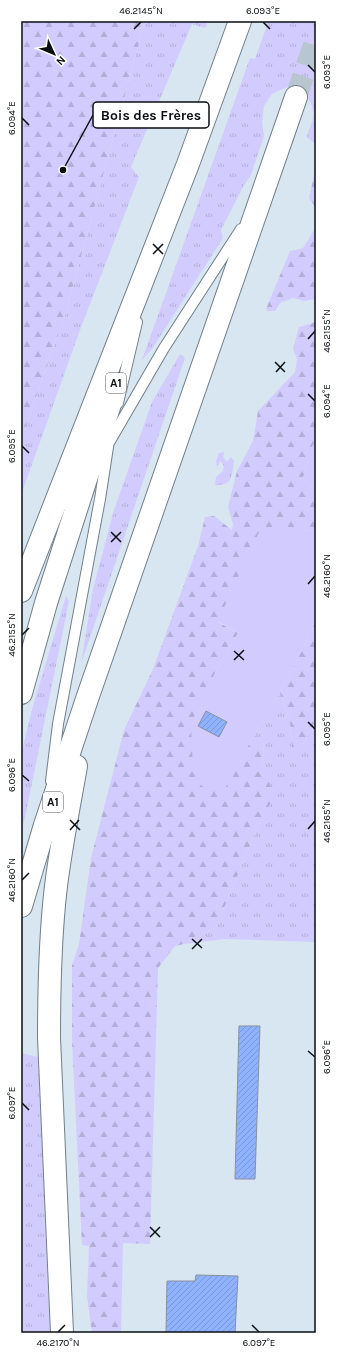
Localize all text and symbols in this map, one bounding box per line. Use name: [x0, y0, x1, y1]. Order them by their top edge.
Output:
text: 46.2145°N: [119, 5, 163, 17]
text: 6.093°E: [246, 5, 280, 17]
north arrow: [34, 34, 74, 74]
text: N: [53, 53, 68, 68]
text: 6.093°E: [321, 55, 333, 89]
text: 6.094°E: [6, 101, 18, 135]
callout: Bois des Frères: [93, 102, 209, 128]
text: Bois des Frères: [101, 107, 201, 124]
text: 46.2155°N: [321, 309, 333, 353]
road number: A1: [106, 373, 126, 393]
text: 6.094°E: [321, 384, 333, 418]
text: 6.095°E: [6, 429, 18, 463]
text: 46.2160°N: [321, 554, 333, 598]
text: 46.2155°N: [6, 613, 18, 657]
text: 6.095°E: [321, 712, 333, 746]
text: 6.096°E: [6, 758, 18, 792]
road number: A1: [43, 792, 63, 812]
text: 46.2165°N: [321, 799, 333, 843]
text: 46.2160°N: [6, 858, 18, 902]
text: 6.096°E: [321, 1040, 333, 1074]
text: 6.097°E: [6, 1087, 18, 1119]
text: 46.2170°N: [36, 1337, 80, 1349]
text: 6.097°E: [243, 1337, 275, 1349]

